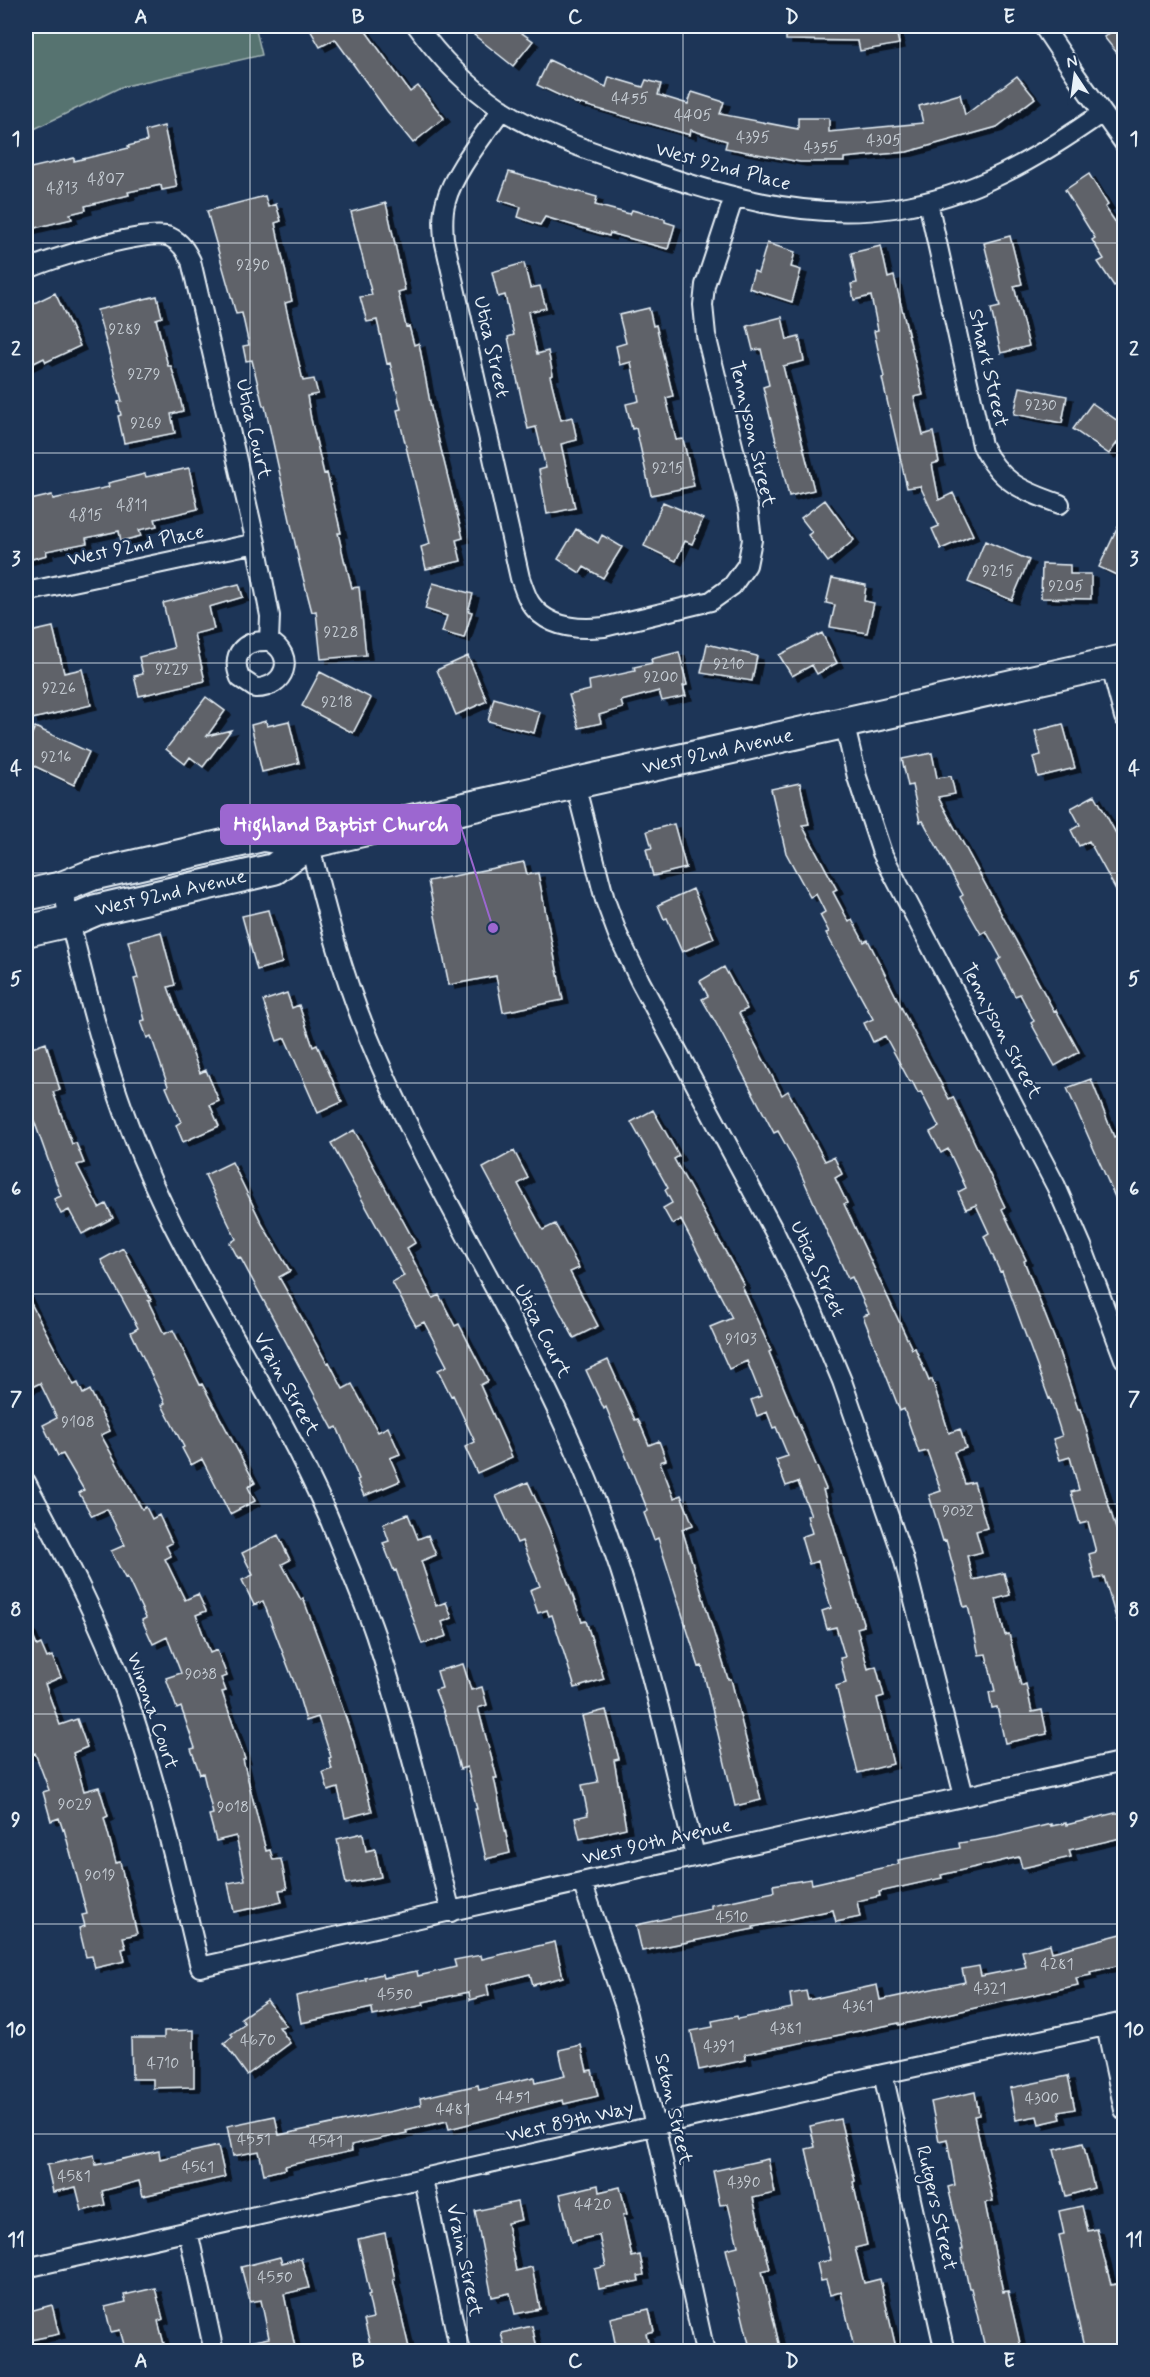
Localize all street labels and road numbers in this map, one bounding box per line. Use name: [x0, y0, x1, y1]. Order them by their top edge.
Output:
street label: West 92nd Place: [652, 136, 794, 198]
street label: Utica Street: [466, 294, 516, 400]
street label: Stuart Street: [961, 306, 1015, 430]
street label: Tennyson Street: [722, 358, 782, 510]
street label: Utica Court: [228, 376, 278, 482]
street label: West 92nd Place: [65, 518, 207, 574]
street label: West 92nd Avenue: [640, 721, 796, 781]
street label: West 92nd Avenue: [93, 862, 249, 923]
street label: Tennyson Street: [954, 959, 1048, 1104]
street label: Utica Street: [783, 1216, 851, 1322]
street label: Utica Court: [507, 1279, 577, 1383]
street label: Vrain Street: [246, 1327, 326, 1441]
street label: Winona Court: [119, 1649, 185, 1773]
street label: West 90th Avenue: [580, 1812, 735, 1872]
street label: Seton Street: [647, 2051, 699, 2168]
street label: West 89th Way: [503, 2094, 637, 2150]
street label: Rutgers Street: [908, 2143, 963, 2273]
street label: Vrain Street: [439, 2201, 489, 2319]

